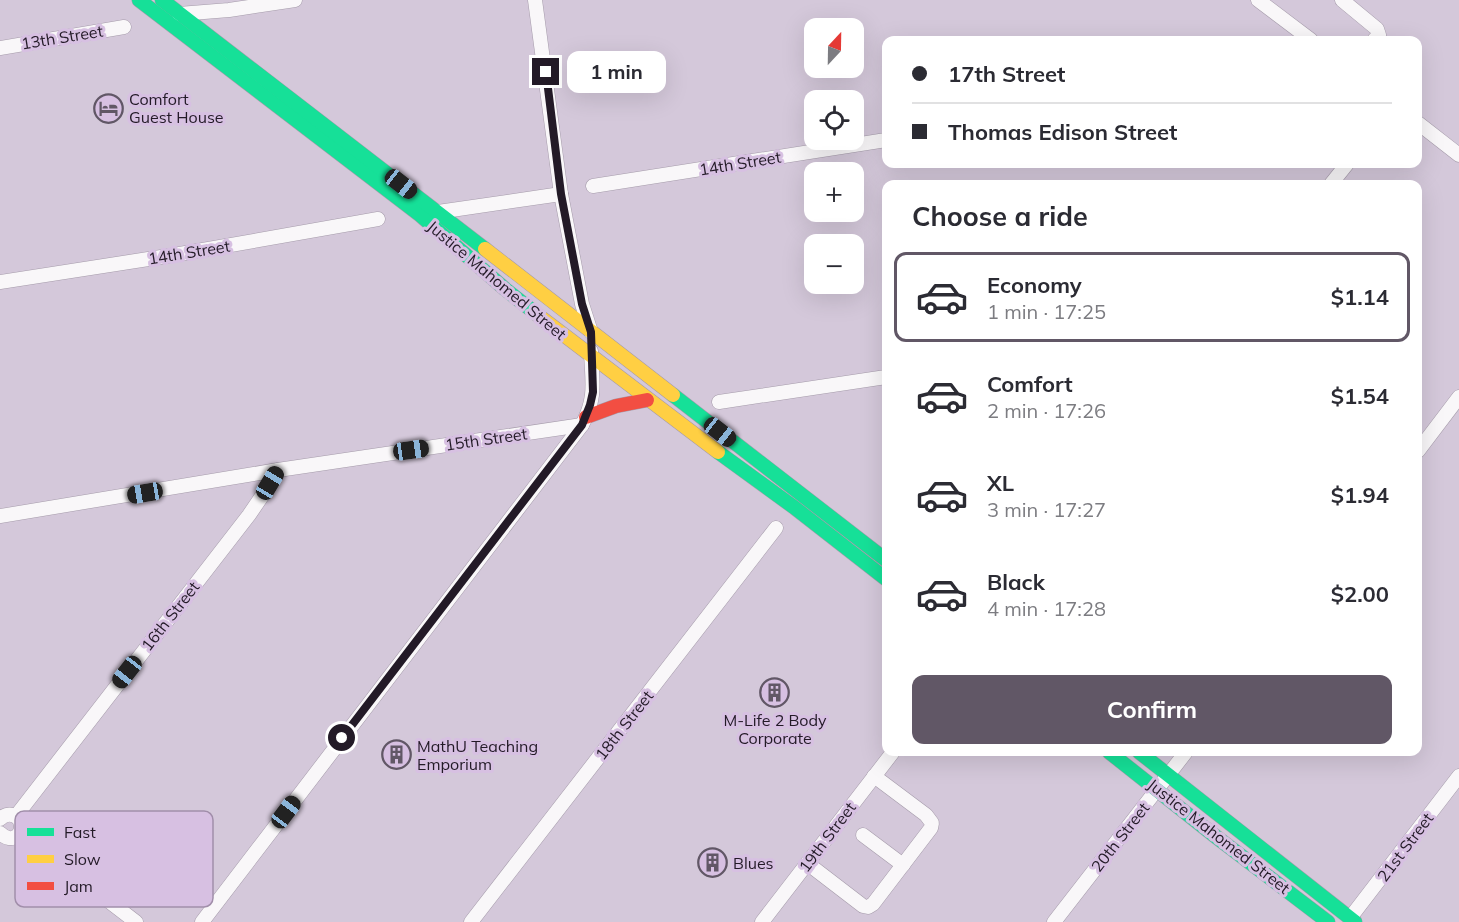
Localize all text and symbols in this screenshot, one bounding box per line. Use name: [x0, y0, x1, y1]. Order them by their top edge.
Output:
north arrow: [804, 18, 864, 78]
map controls: [804, 18, 864, 294]
street label: 13th Street: [20, 21, 105, 53]
callout: 1 min: [567, 51, 666, 93]
route end: [532, 58, 559, 85]
text: 1 min: [590, 59, 643, 84]
text: 17th Street: [948, 60, 1065, 88]
place label: Comfort Guest House: [129, 89, 224, 127]
button: locate: [804, 90, 864, 150]
hotel icon: Comfort Guest House: [92, 92, 124, 124]
text: Thomas Edison Street: [948, 118, 1177, 146]
street label: 14th Street: [698, 147, 783, 179]
button: +: [804, 162, 864, 222]
car: [381, 166, 421, 202]
text: Choose a ride: [912, 199, 1088, 233]
street label: Justice Mahomed Street: [424, 216, 571, 344]
button: −: [804, 234, 864, 294]
street label: 14th Street: [147, 236, 232, 268]
icon: car: [915, 270, 969, 324]
text: Economy: [987, 271, 1082, 299]
text: $1.14: [1331, 283, 1389, 311]
text: 1 min · 17:25: [987, 299, 1106, 324]
icon: car: [915, 369, 969, 423]
text: Comfort: [987, 370, 1073, 398]
text: $1.54: [1331, 382, 1389, 410]
text: 2 min · 17:26: [987, 398, 1106, 423]
car: [700, 414, 740, 450]
street label: 15th Street: [444, 423, 529, 455]
car: [392, 439, 430, 461]
car: [253, 463, 287, 503]
icon: car: [915, 468, 969, 522]
text: XL: [987, 469, 1014, 497]
car: [126, 481, 164, 505]
text: $1.94: [1331, 481, 1389, 509]
text: 3 min · 17:27: [987, 497, 1106, 522]
icon: car: [915, 567, 969, 621]
text: Black: [987, 568, 1045, 596]
street label: 16th Street: [137, 577, 204, 655]
text: $2.00: [1331, 580, 1389, 608]
text: 4 min · 17:28: [987, 596, 1106, 621]
car: [109, 652, 145, 692]
button: Confirm: [912, 675, 1392, 744]
building icon: M-Life 2 Body Corporate: [759, 676, 791, 708]
street label: 18th Street: [591, 686, 658, 764]
place label: M-Life 2 Body Corporate: [723, 710, 827, 748]
route start: [328, 724, 355, 751]
place label: MathU Teaching Emporium: [417, 736, 538, 774]
building icon: MathU Teaching Emporium: [380, 739, 412, 771]
street label: Justice Mahomed Street: [1144, 774, 1294, 898]
car: [268, 792, 304, 832]
street label: 19th Street: [794, 798, 860, 876]
street label: 20th Street: [1087, 798, 1154, 876]
street label: 21st Street: [1373, 808, 1438, 885]
legend: [15, 811, 213, 907]
text: Fast: [64, 822, 96, 842]
building icon: Blues: [696, 847, 728, 879]
text: Slow: [64, 849, 101, 869]
place label: Blues: [733, 853, 774, 873]
text: Jam: [64, 876, 93, 896]

